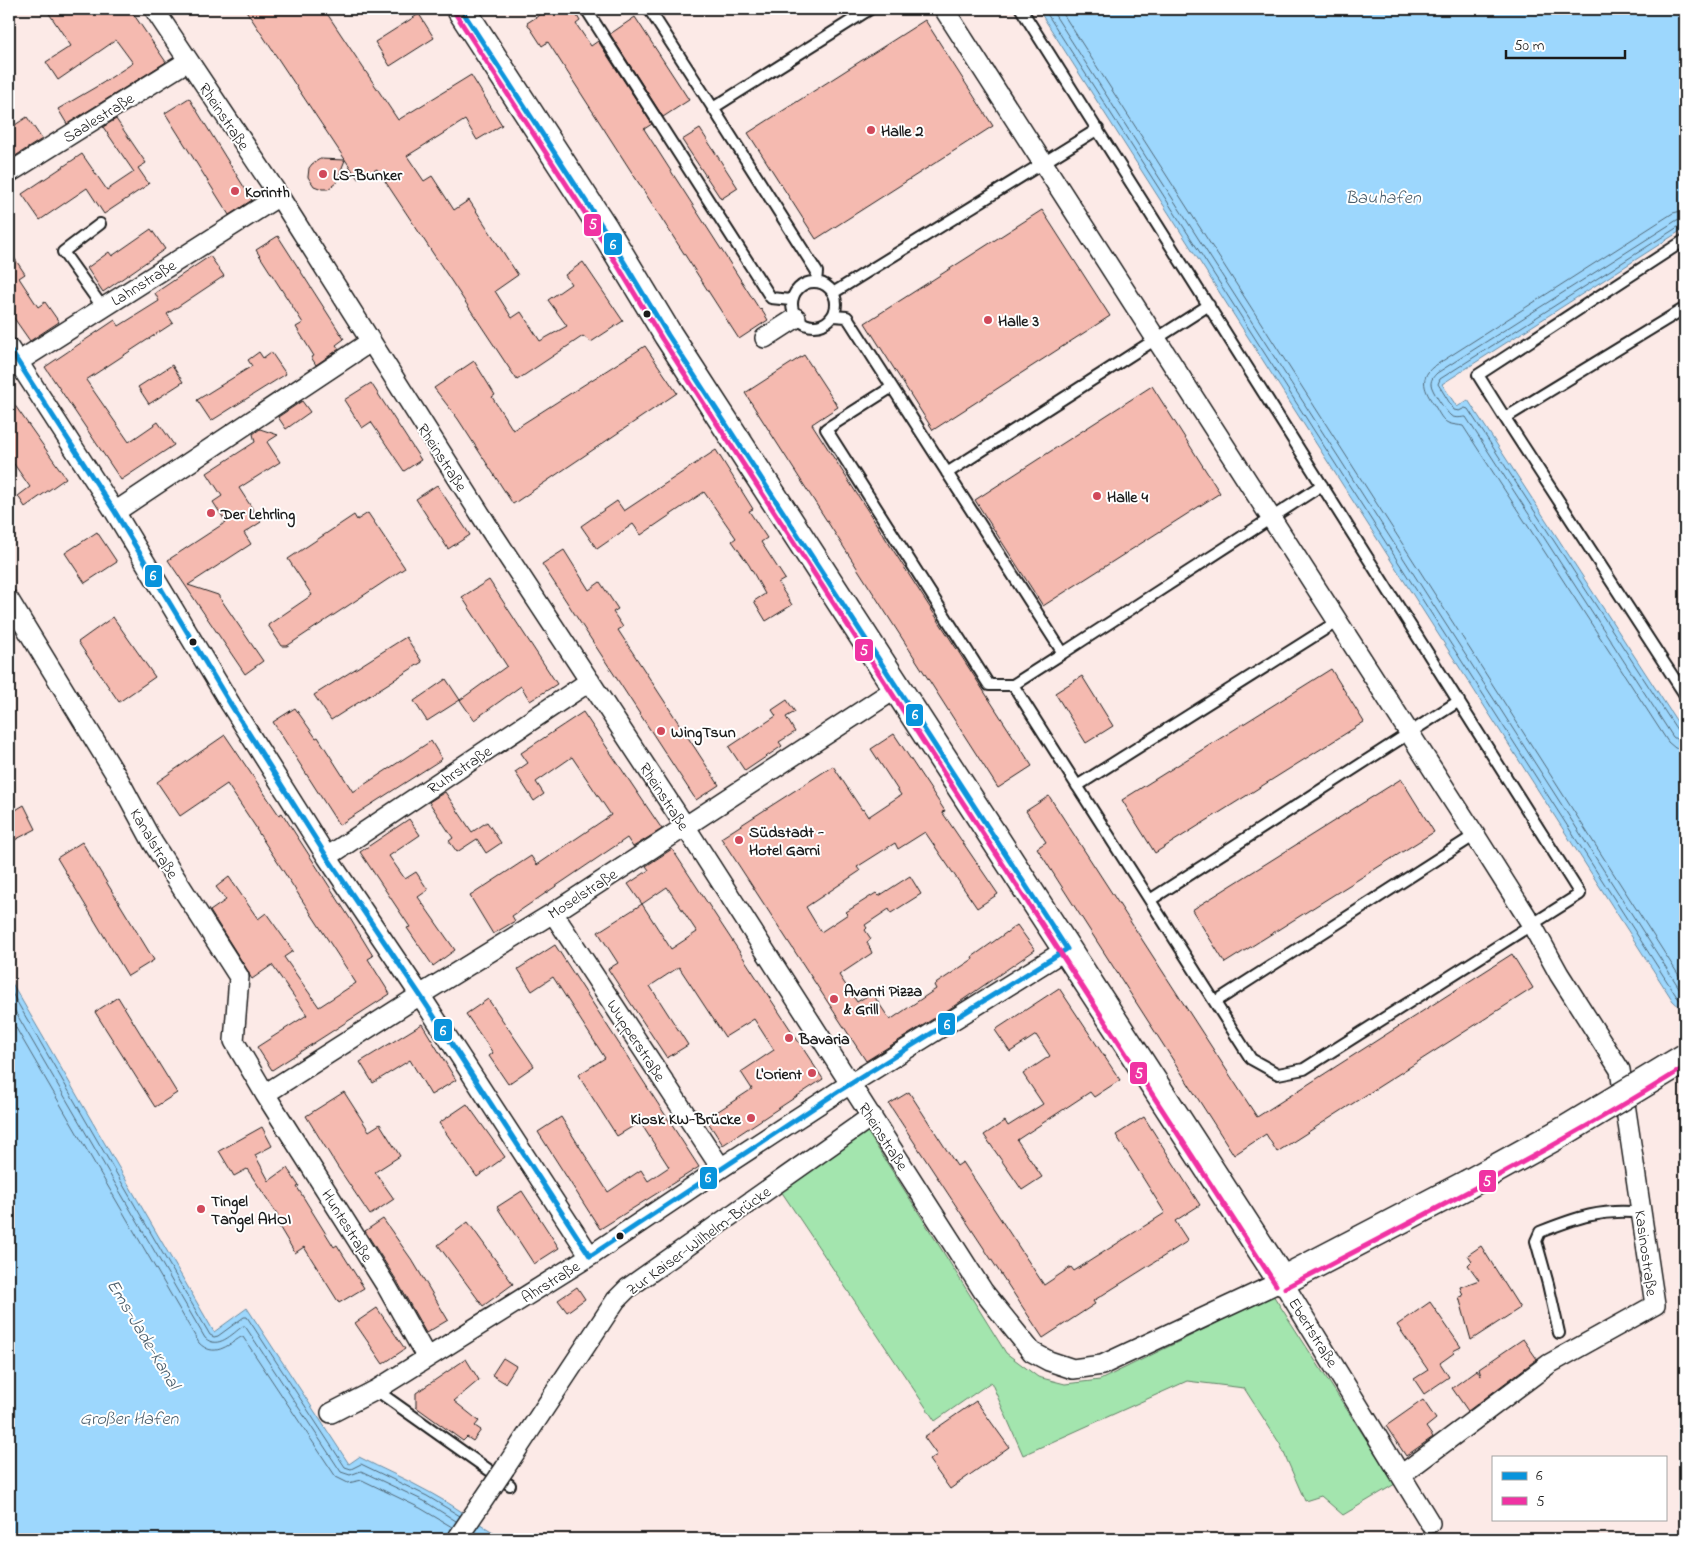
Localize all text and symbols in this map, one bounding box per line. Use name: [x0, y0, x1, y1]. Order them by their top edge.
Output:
scale bar: [1506, 28, 1625, 60]
text: 50 m: [1514, 35, 1545, 57]
street label: Rheinstraße: [192, 78, 255, 156]
street label: Saalestraße: [59, 87, 140, 150]
place label: Halle 2: [881, 120, 923, 144]
marker: Halle 2: [865, 124, 877, 136]
place label: LS-Bunker: [333, 164, 403, 188]
marker: LS-Bunker: [317, 168, 329, 180]
place label: Korinth: [245, 181, 290, 205]
marker: Korinth: [229, 185, 241, 197]
water label: Bauhafen: [1345, 186, 1422, 212]
line badge: 5: [583, 213, 602, 237]
text: 5: [589, 215, 597, 236]
line badge: 6: [603, 232, 623, 256]
text: 6: [609, 235, 617, 256]
street label: Lahnstraße: [107, 254, 182, 313]
unlabelled marker: [642, 309, 652, 319]
place label: Halle 3: [998, 310, 1039, 334]
marker: Halle 3: [982, 314, 994, 326]
street label: Rheinstraße: [410, 419, 473, 498]
place label: Halle 4: [1107, 486, 1148, 510]
marker: Halle 4: [1091, 490, 1103, 502]
place label: Der Lehrling: [220, 503, 295, 528]
marker: Der Lehrling: [205, 507, 217, 519]
line badge: 6: [144, 564, 163, 588]
text: 6: [149, 566, 157, 587]
unlabelled marker: [188, 637, 198, 647]
line badge: 5: [854, 638, 874, 662]
text: 5: [860, 641, 868, 662]
line badge: 6: [905, 703, 924, 727]
text: 6: [911, 705, 919, 726]
place label: WingTsun: [671, 721, 736, 746]
marker: WingTsun: [655, 725, 667, 737]
street label: Ruhrstraße: [423, 740, 498, 801]
street label: Rheinstraße: [632, 758, 695, 837]
street label: Kanalstraße: [123, 804, 184, 884]
place label: Südstadt - Hotel Garni: [749, 821, 824, 863]
marker: Südstadt - Hotel Garni: [733, 834, 745, 846]
street label: Moselstraße: [544, 863, 623, 926]
place label: Avanti Pizza & Grill: [843, 980, 922, 1022]
marker: Avanti Pizza & Grill: [828, 993, 840, 1005]
street label: Wupperstraße: [600, 995, 671, 1088]
line badge: 6: [937, 1012, 956, 1036]
text: 6: [943, 1015, 951, 1036]
line badge: 6: [433, 1018, 453, 1042]
text: 6: [439, 1021, 447, 1042]
place label: Bavaria: [798, 1028, 850, 1052]
marker: Bavaria: [783, 1032, 795, 1044]
line badge: 5: [1129, 1061, 1148, 1085]
place label: L'Orient: [756, 1063, 803, 1087]
text: 5: [1135, 1064, 1143, 1085]
marker: L'Orient: [806, 1067, 818, 1079]
street label: Rheinstraße: [851, 1098, 914, 1177]
place label: Kiosk KW-Brücke: [631, 1108, 742, 1132]
marker: Kiosk KW-Brücke: [745, 1112, 757, 1124]
line badge: 6: [699, 1166, 718, 1190]
text: 6: [704, 1168, 712, 1189]
line badge: 5: [1478, 1169, 1497, 1193]
text: 5: [1483, 1172, 1491, 1193]
street label: Zur Kaiser-Wilhelm-Brücke: [622, 1180, 777, 1302]
street label: Huntestraße: [315, 1185, 379, 1268]
place label: Tingel Tangel AHOI: [211, 1190, 291, 1233]
marker: Tingel Tangel AHOI: [195, 1203, 207, 1215]
street label: Kasinostraße: [1627, 1209, 1663, 1298]
unlabelled marker: [615, 1231, 625, 1241]
street label: Ahrstraße: [517, 1255, 586, 1310]
water label: Ems-Jade-Kanal: [99, 1275, 186, 1397]
street label: Ebertstraße: [1281, 1293, 1344, 1373]
water label: Großer Hafen: [80, 1407, 179, 1433]
legend: [1492, 1456, 1666, 1520]
text: 6: [1536, 1465, 1543, 1487]
text: 5: [1536, 1491, 1545, 1513]

